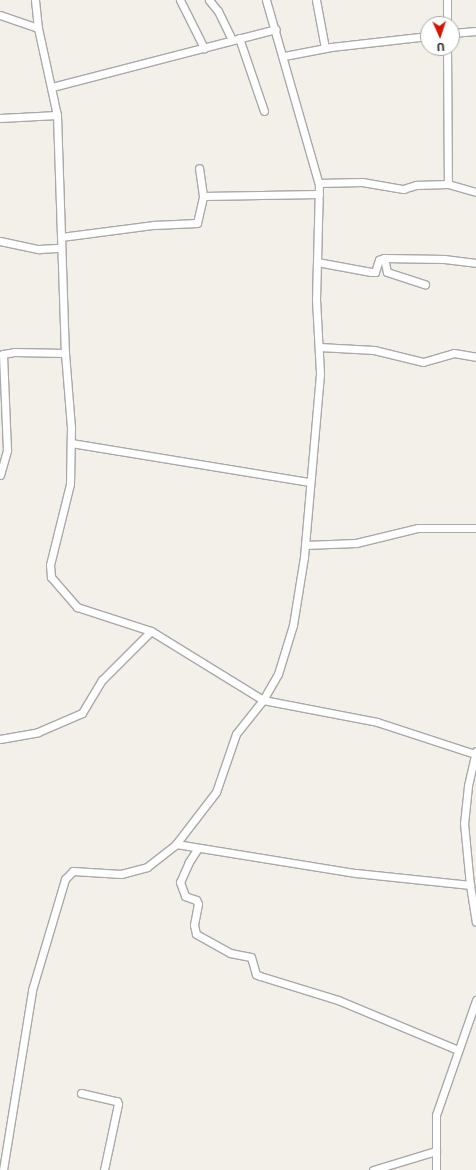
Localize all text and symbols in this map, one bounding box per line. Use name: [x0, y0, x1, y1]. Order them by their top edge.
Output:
north arrow: [420, 16, 460, 56]
text: U: [436, 40, 445, 55]

